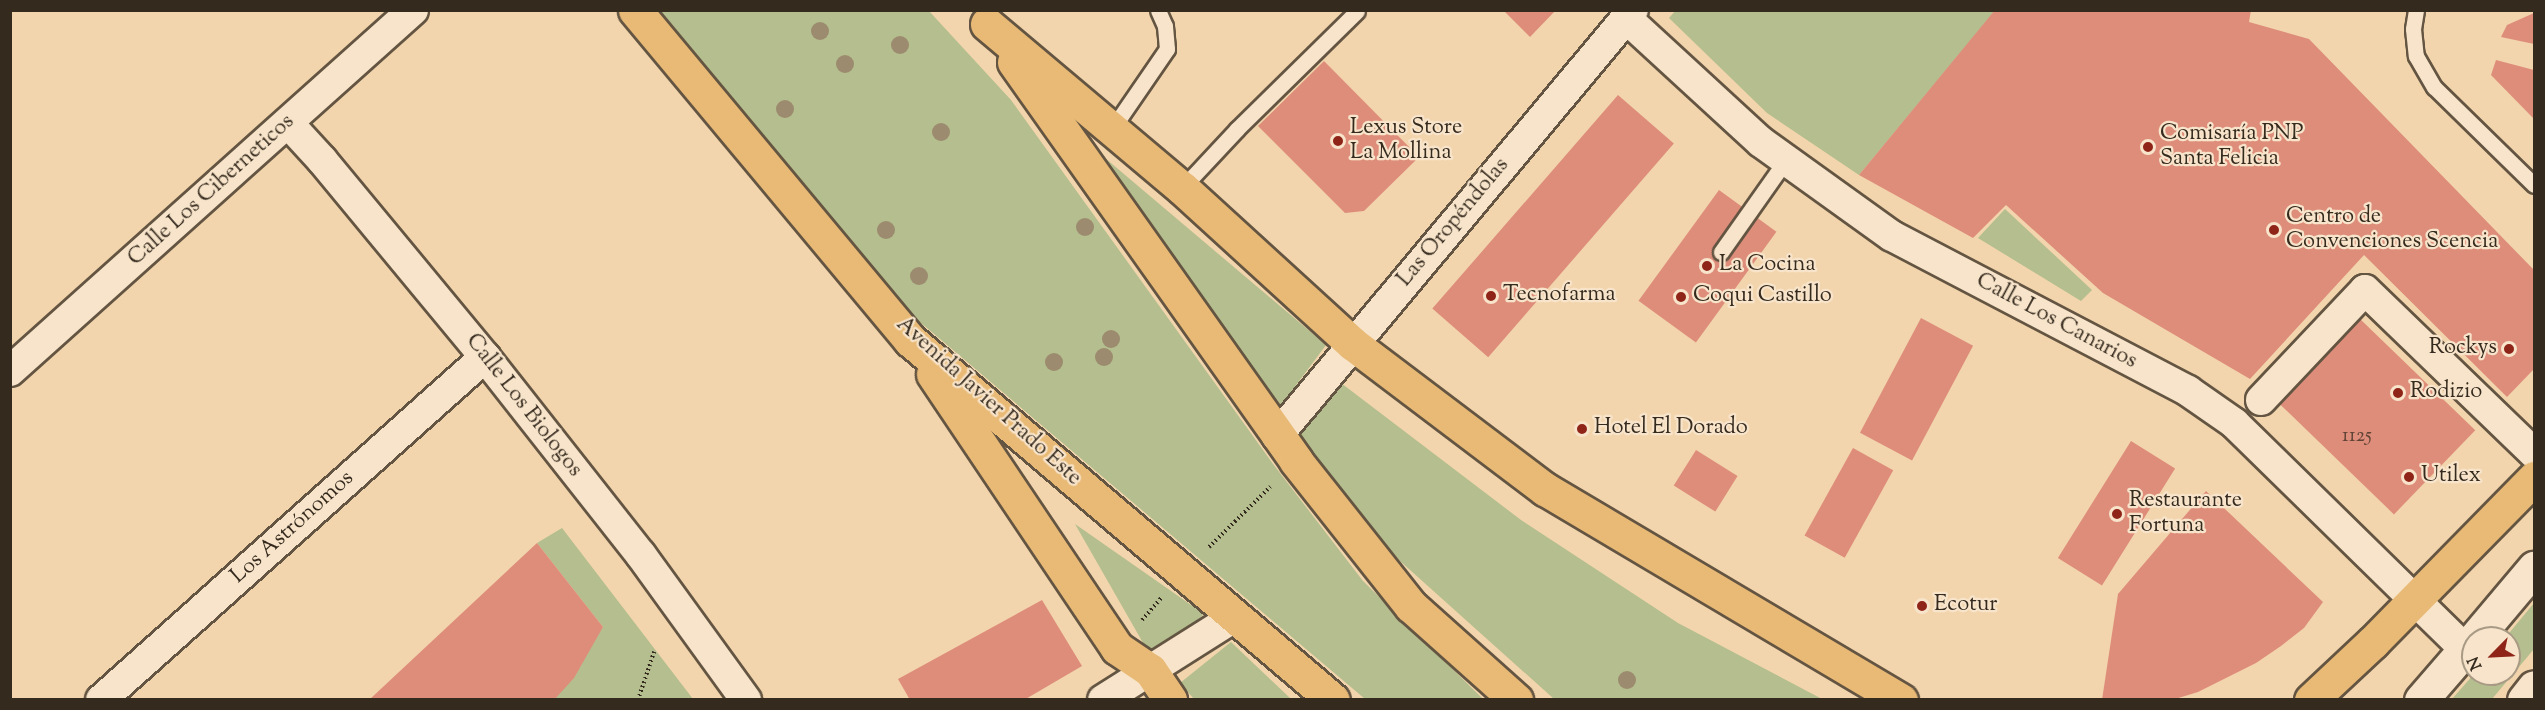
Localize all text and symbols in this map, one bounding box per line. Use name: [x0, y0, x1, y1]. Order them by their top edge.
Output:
street label: Calle Los Ciberneticos: [124, 109, 300, 273]
place label: Lexus Store La Mollina: [1350, 115, 1462, 166]
place label: Comisaría PNP Santa Felicia: [2160, 121, 2303, 172]
marker: Lexus Store La Mollina: [1331, 134, 1345, 148]
marker: Comisaría PNP Santa Felicia: [2141, 140, 2155, 154]
street label: Las Oropéndolas: [1393, 153, 1515, 293]
place label: Centro de Convenciones Scencia: [2286, 204, 2498, 255]
marker: Centro de Convenciones Scencia: [2267, 223, 2281, 237]
place label: La Cocina: [1719, 253, 1816, 279]
marker: La Cocina: [1700, 259, 1714, 273]
street label: Calle Los Canarios: [1971, 268, 2141, 376]
place label: Tecnofarma: [1503, 283, 1616, 309]
place label: Coqui Castillo: [1693, 284, 1832, 310]
marker: Tecnofarma: [1484, 289, 1498, 303]
marker: Coqui Castillo: [1674, 290, 1688, 304]
street label: Avenida Javier Prado Este: [890, 312, 1086, 492]
street label: Calle Los Biologos: [459, 329, 587, 483]
place label: Rockys: [2429, 336, 2497, 362]
marker: Rockys: [2502, 342, 2516, 356]
place label: Rodizio: [2410, 380, 2482, 406]
marker: Rodizio: [2391, 386, 2405, 400]
place label: Hotel El Dorado: [1594, 416, 1748, 442]
marker: Hotel El Dorado: [1575, 422, 1589, 436]
house number: 1125: [2342, 424, 2372, 448]
place label: Utilex: [2421, 464, 2481, 490]
street label: Los Astrónomos: [226, 466, 360, 590]
marker: Utilex: [2402, 470, 2416, 484]
place label: Restaurante Fortuna: [2129, 488, 2242, 540]
marker: Restaurante Fortuna: [2110, 507, 2124, 521]
place label: Ecotur: [1934, 593, 1998, 619]
marker: Ecotur: [1915, 599, 1929, 613]
north arrow: [2461, 626, 2521, 686]
text: N: [2463, 652, 2489, 673]

